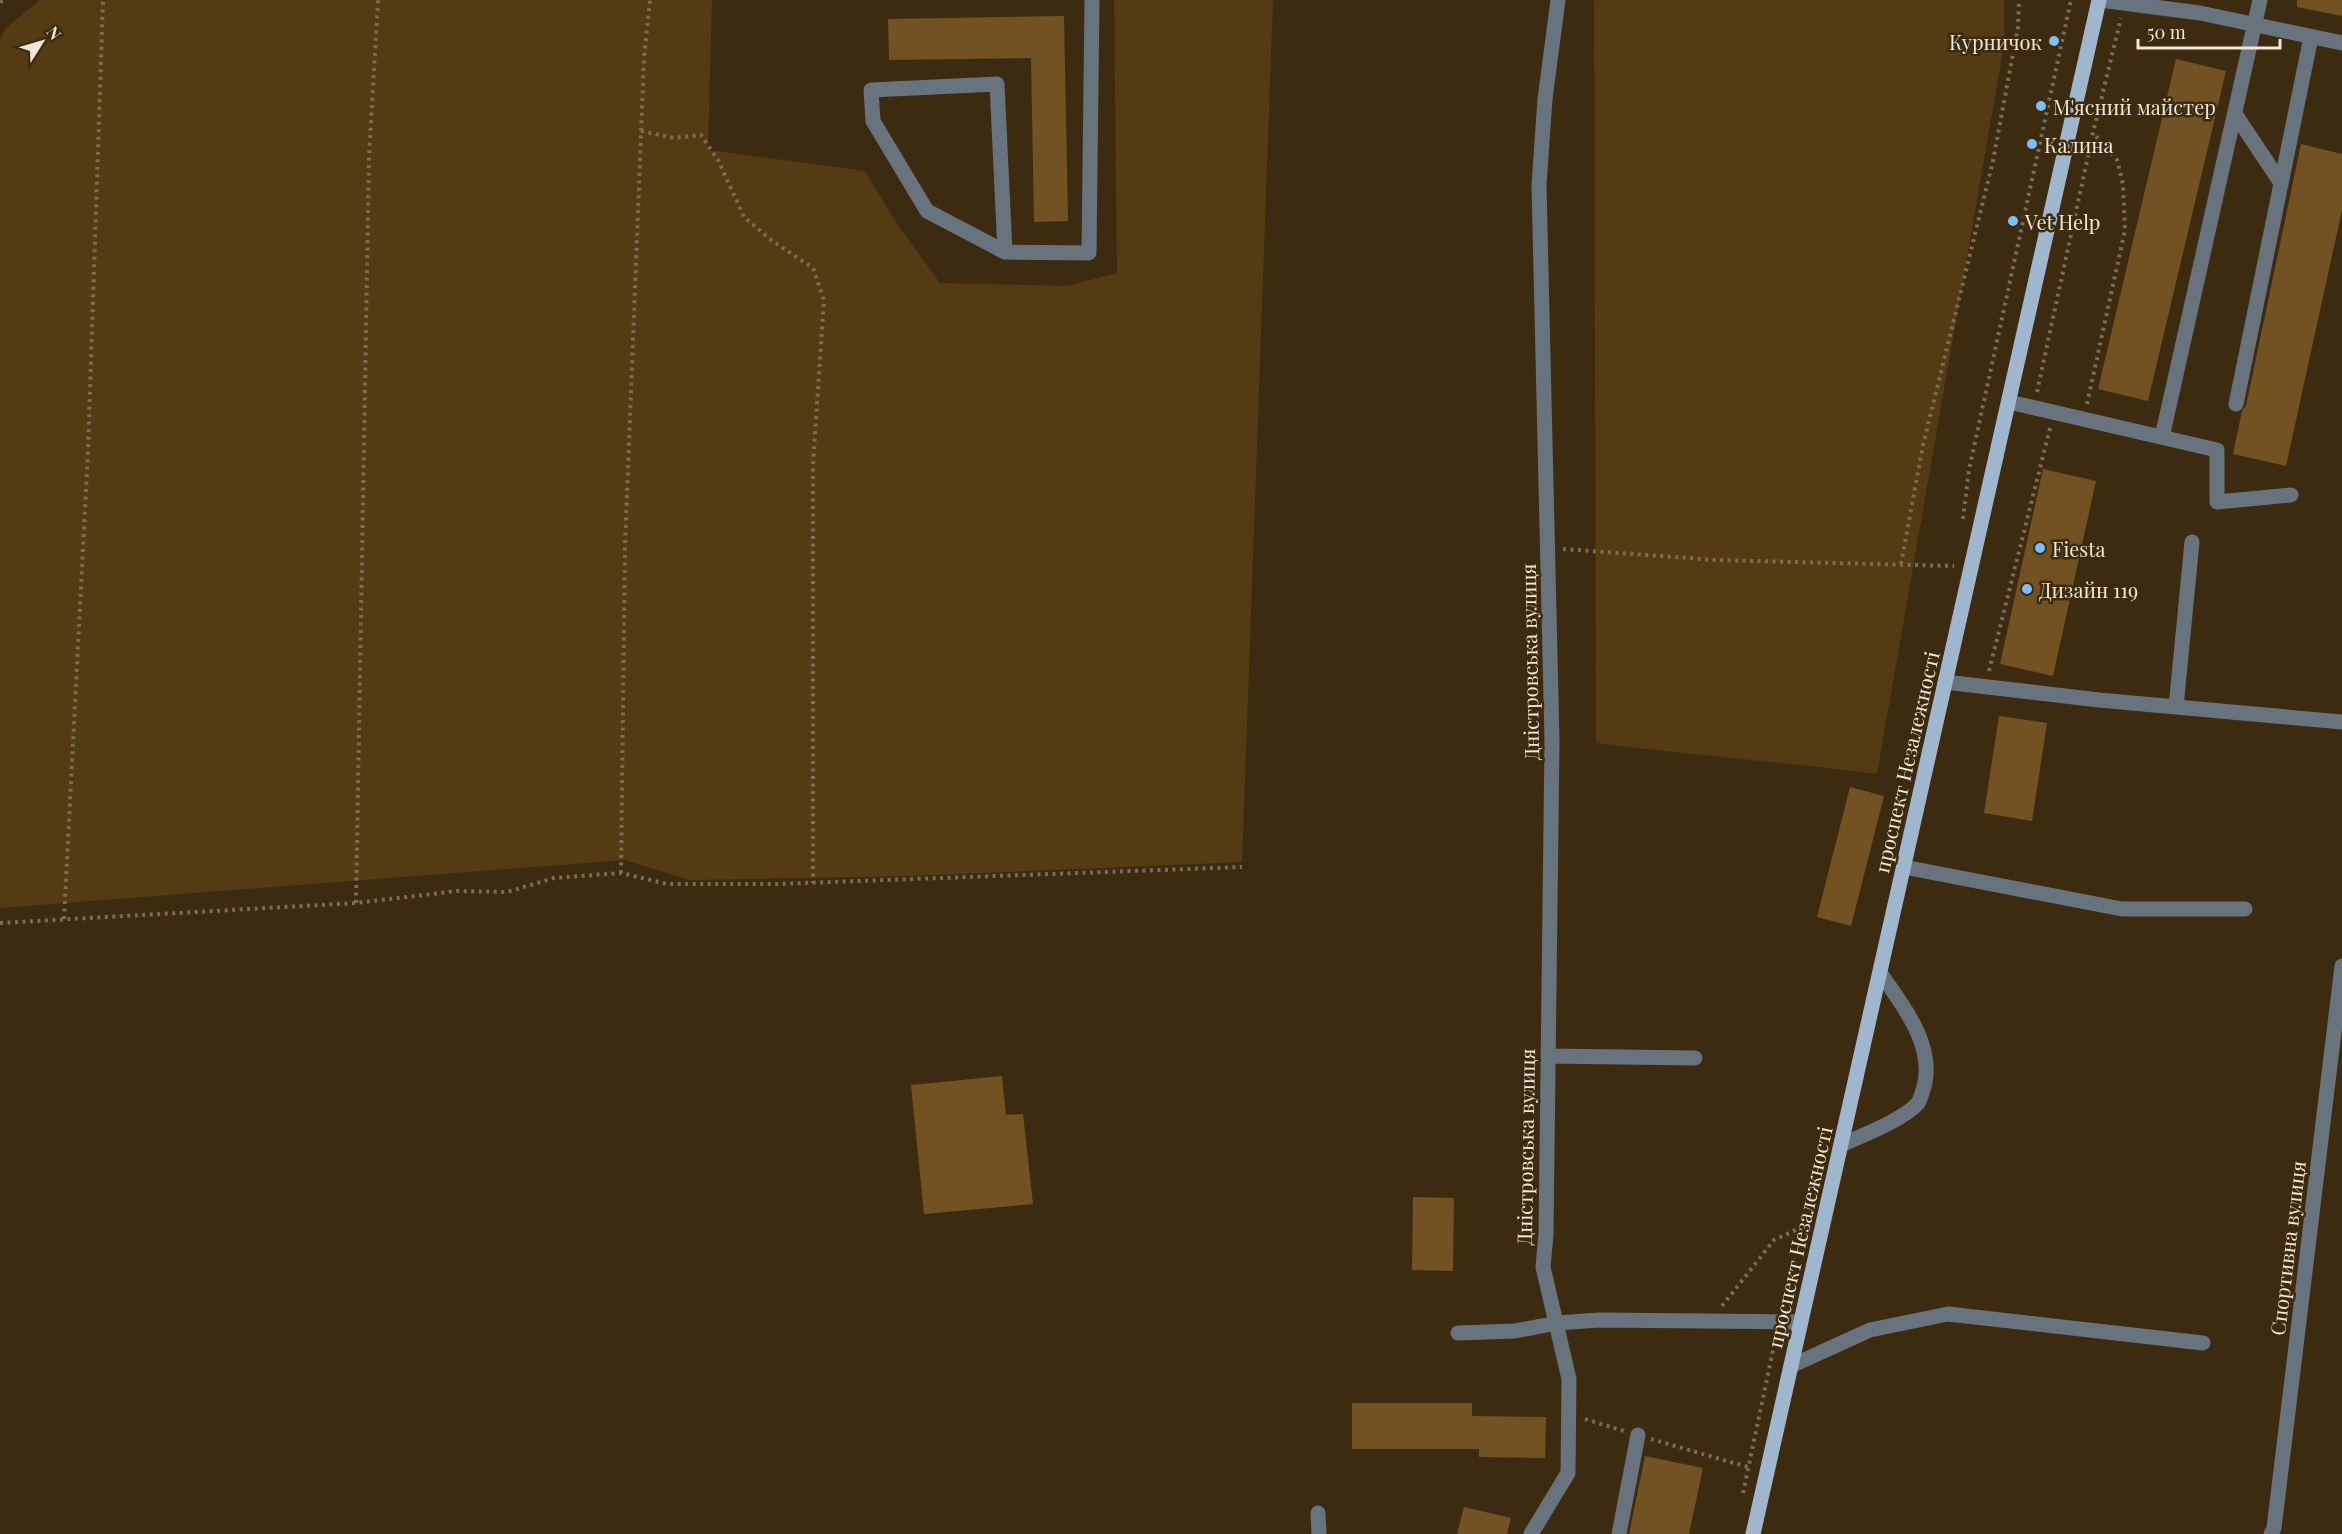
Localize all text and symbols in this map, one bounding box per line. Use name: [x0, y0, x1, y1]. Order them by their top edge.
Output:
north arrow: [12, 12, 72, 72]
scale bar: [2138, 12, 2280, 50]
text: 50 m: [2147, 20, 2186, 44]
text: N: [43, 22, 67, 44]
place label: Курничок: [1949, 28, 2043, 55]
marker: Курничок: [2047, 34, 2061, 48]
place label: М'ясний майстер: [2053, 93, 2216, 120]
marker: М'ясний майстер: [2034, 99, 2048, 113]
place label: Калина: [2044, 131, 2114, 158]
marker: Калина: [2025, 137, 2039, 151]
place label: Vet Help: [2024, 208, 2100, 235]
marker: Vet Help: [2006, 214, 2020, 228]
place label: Fiesta: [2052, 535, 2105, 562]
marker: Fiesta: [2033, 541, 2047, 555]
street label: Дністровська вулиця: [1514, 563, 1544, 761]
place label: Дизайн 119: [2039, 576, 2138, 603]
marker: Дизайн 119: [2020, 582, 2034, 596]
street label: проспект Незалежності: [1867, 648, 1945, 875]
street label: Дністровська вулиця: [1510, 1048, 1540, 1246]
street label: проспект Незалежності: [1760, 1123, 1838, 1350]
street label: Спортивна вулиця: [2263, 1159, 2311, 1337]

